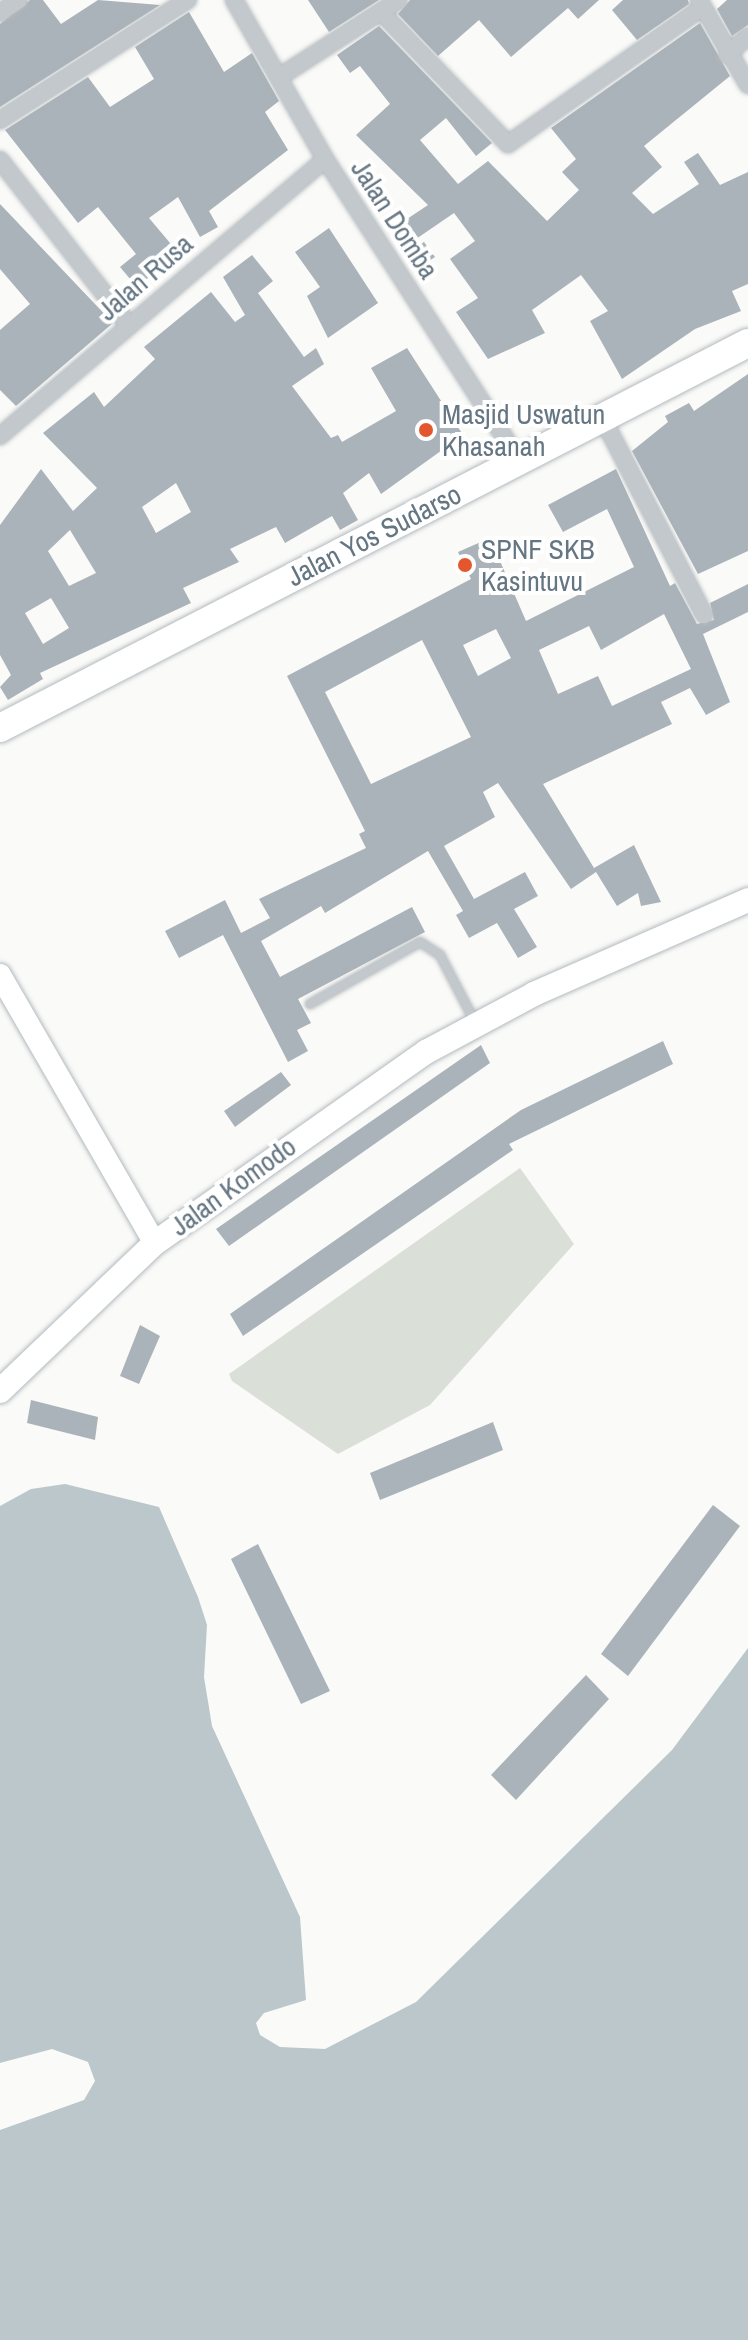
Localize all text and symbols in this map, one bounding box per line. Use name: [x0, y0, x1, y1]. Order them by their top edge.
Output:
street label: Jalan Domba: [344, 153, 446, 285]
street label: Jalan Rusa: [91, 227, 199, 327]
place label: Masjid Uswatun Khasanah: [442, 397, 605, 463]
marker: Masjid Uswatun Khasanah: [417, 421, 435, 439]
street label: Jalan Yos Sudarso: [281, 477, 467, 593]
place label: SPNF SKB Kasintuvu: [481, 532, 595, 598]
marker: SPNF SKB Kasintuvu: [456, 556, 474, 574]
street label: Jalan Komodo: [164, 1129, 302, 1243]

